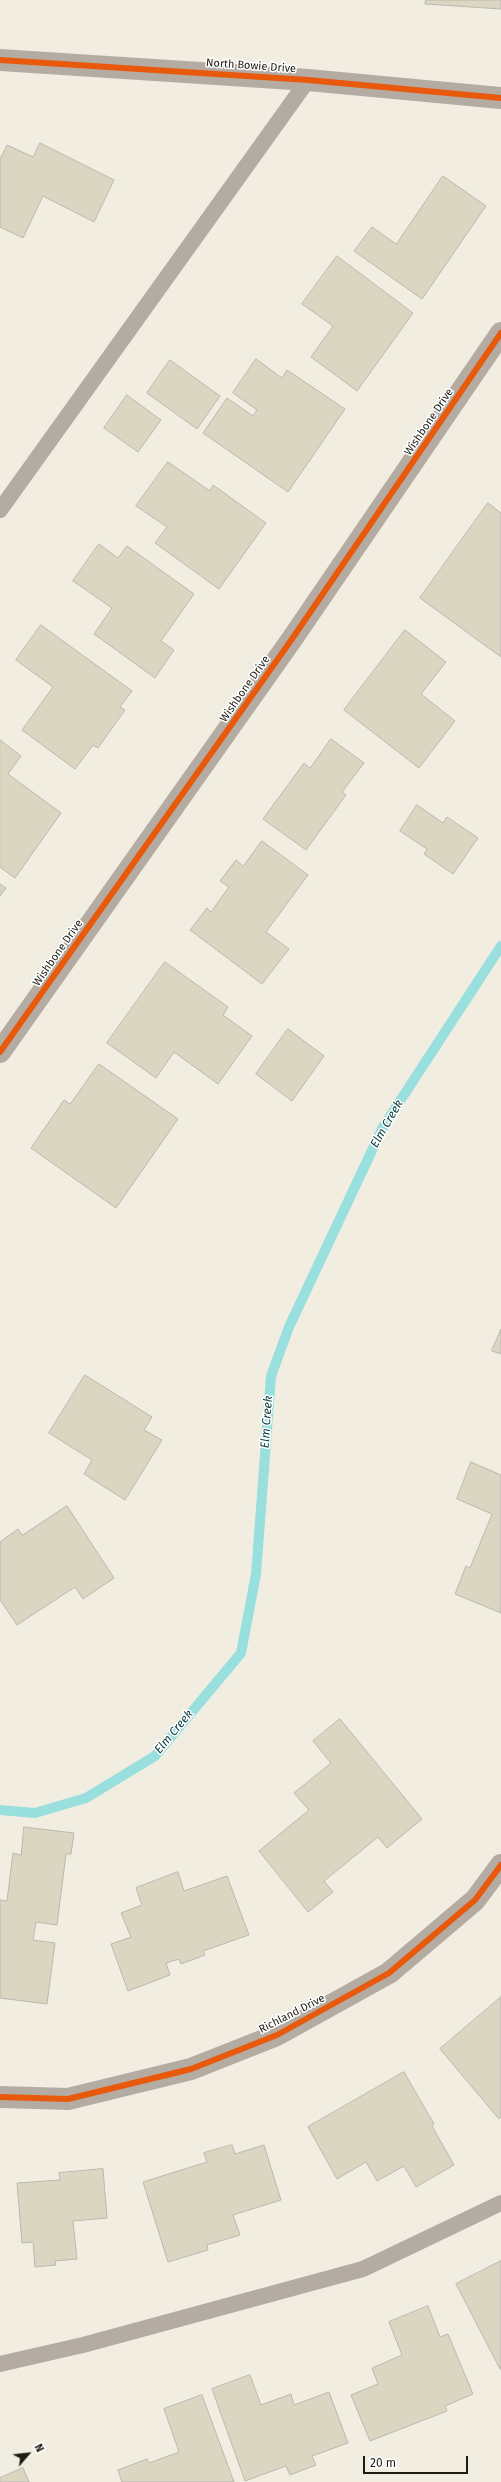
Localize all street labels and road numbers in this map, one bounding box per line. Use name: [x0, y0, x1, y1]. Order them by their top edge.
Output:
street label: North Bowie Drive: [205, 56, 297, 76]
street label: Wishbone Drive: [402, 386, 456, 458]
street label: Wishbone Drive: [217, 653, 273, 725]
street label: Wishbone Drive: [30, 917, 86, 989]
street label: Richland Drive: [257, 1992, 327, 2036]

